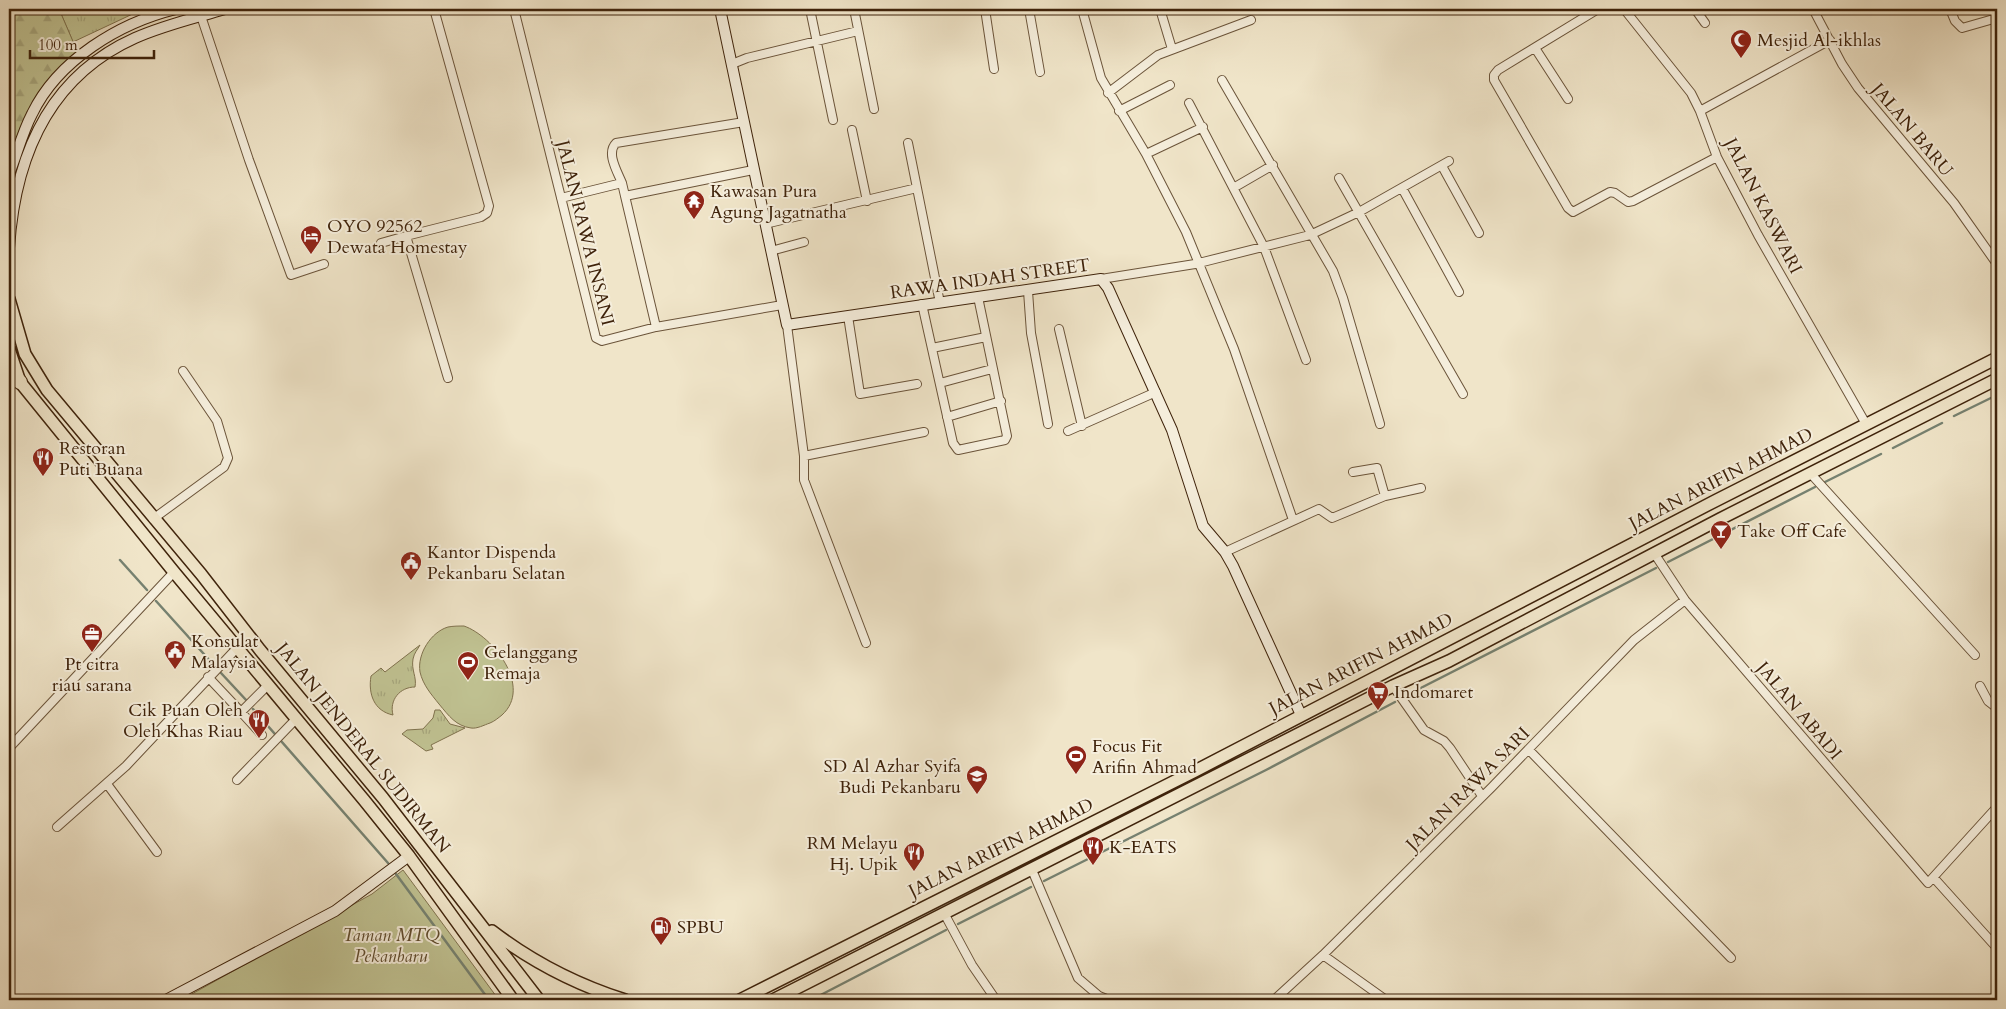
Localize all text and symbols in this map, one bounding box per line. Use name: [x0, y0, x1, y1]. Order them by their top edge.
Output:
scale bar: [30, 28, 154, 60]
mosque icon: Mesjid Al-ikhlas: [1729, 28, 1753, 59]
place label: Mesjid Al-ikhlas: [1757, 28, 1881, 53]
text: 100 m: [38, 35, 78, 55]
street label: JALAN BARU: [1864, 76, 1959, 182]
street label: JALAN KASWARI: [1717, 131, 1808, 278]
street label: JALAN RAWA INSANI: [549, 135, 620, 328]
place label: Kawasan Pura Agung Jagatnatha: [710, 179, 847, 225]
temple icon: Kawasan Pura Agung Jagatnatha: [682, 189, 706, 220]
place label: OYO 92562 Dewata Homestay: [327, 214, 468, 260]
hotel icon: OYO 92562 Dewata Homestay: [299, 224, 323, 255]
street label: RAWA INDAH STREET: [888, 253, 1092, 305]
street label: JALAN ARIFIN AHMAD: [1622, 422, 1817, 538]
place label: Restoran Puti Buana: [59, 436, 143, 482]
restaurant icon: Restoran Puti Buana: [31, 446, 55, 477]
bar icon: Take Off Cafe: [1709, 519, 1733, 550]
place label: Take Off Cafe: [1737, 519, 1847, 544]
place label: Kantor Dispenda Pekanbaru Selatan: [427, 540, 566, 586]
public building icon: Kantor Dispenda Pekanbaru Selatan: [399, 550, 423, 581]
street label: JALAN ARIFIN AHMAD: [1262, 607, 1457, 723]
office icon: Pt citra riau sarana: [80, 622, 104, 653]
place label: Konsulat Malaysia: [191, 629, 259, 675]
street label: JALAN JENDERAL SUDIRMAN: [268, 635, 456, 859]
public building icon: Konsulat Malaysia: [163, 639, 187, 670]
place label: Gelanggang Remaja: [484, 640, 578, 686]
sports icon: Gelanggang Remaja: [456, 650, 480, 681]
place label: Pt citra riau sarana: [52, 652, 132, 698]
street label: JALAN ABADI: [1748, 654, 1848, 766]
supermarket icon: Indomaret: [1366, 680, 1390, 711]
place label: Indomaret: [1394, 680, 1473, 705]
place label: Cik Puan Oleh Oleh Khas Riau: [123, 698, 243, 744]
restaurant icon: Cik Puan Oleh Oleh Khas Riau: [247, 708, 271, 739]
street label: JALAN RAWA SARI: [1398, 721, 1536, 859]
place label: Focus Fit Arifin Ahmad: [1092, 734, 1197, 780]
sports icon: Focus Fit Arifin Ahmad: [1064, 744, 1088, 775]
place label: SD Al Azhar Syifa Budi Pekanbaru: [824, 754, 961, 800]
school or university icon: SD Al Azhar Syifa Budi Pekanbaru: [965, 764, 989, 795]
street label: JALAN ARIFIN AHMAD: [902, 792, 1098, 905]
place label: RM Melayu Hj. Upik: [807, 831, 898, 877]
restaurant icon: K-EATS: [1081, 835, 1105, 866]
place label: K-EATS: [1109, 835, 1177, 860]
restaurant icon: RM Melayu Hj. Upik: [902, 841, 926, 872]
fuel station icon: SPBU: [649, 915, 673, 946]
place label: SPBU: [677, 915, 724, 940]
park label: Taman MTQ Pekanbaru: [342, 923, 440, 969]

